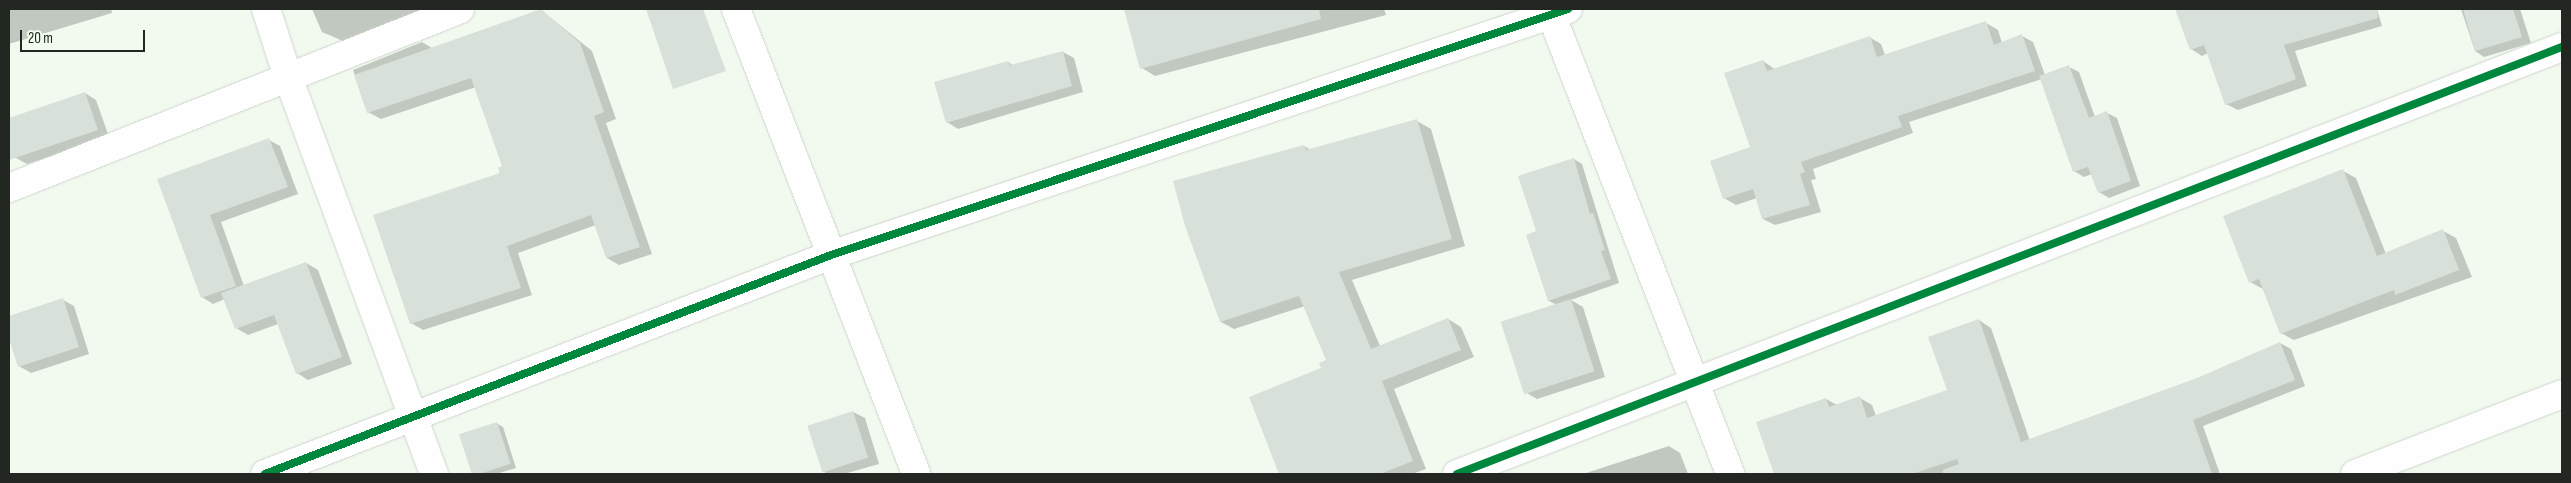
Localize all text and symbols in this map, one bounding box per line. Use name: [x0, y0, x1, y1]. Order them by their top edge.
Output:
scale bar: [22, 20, 148, 52]
text: 20 m: [28, 29, 53, 48]

